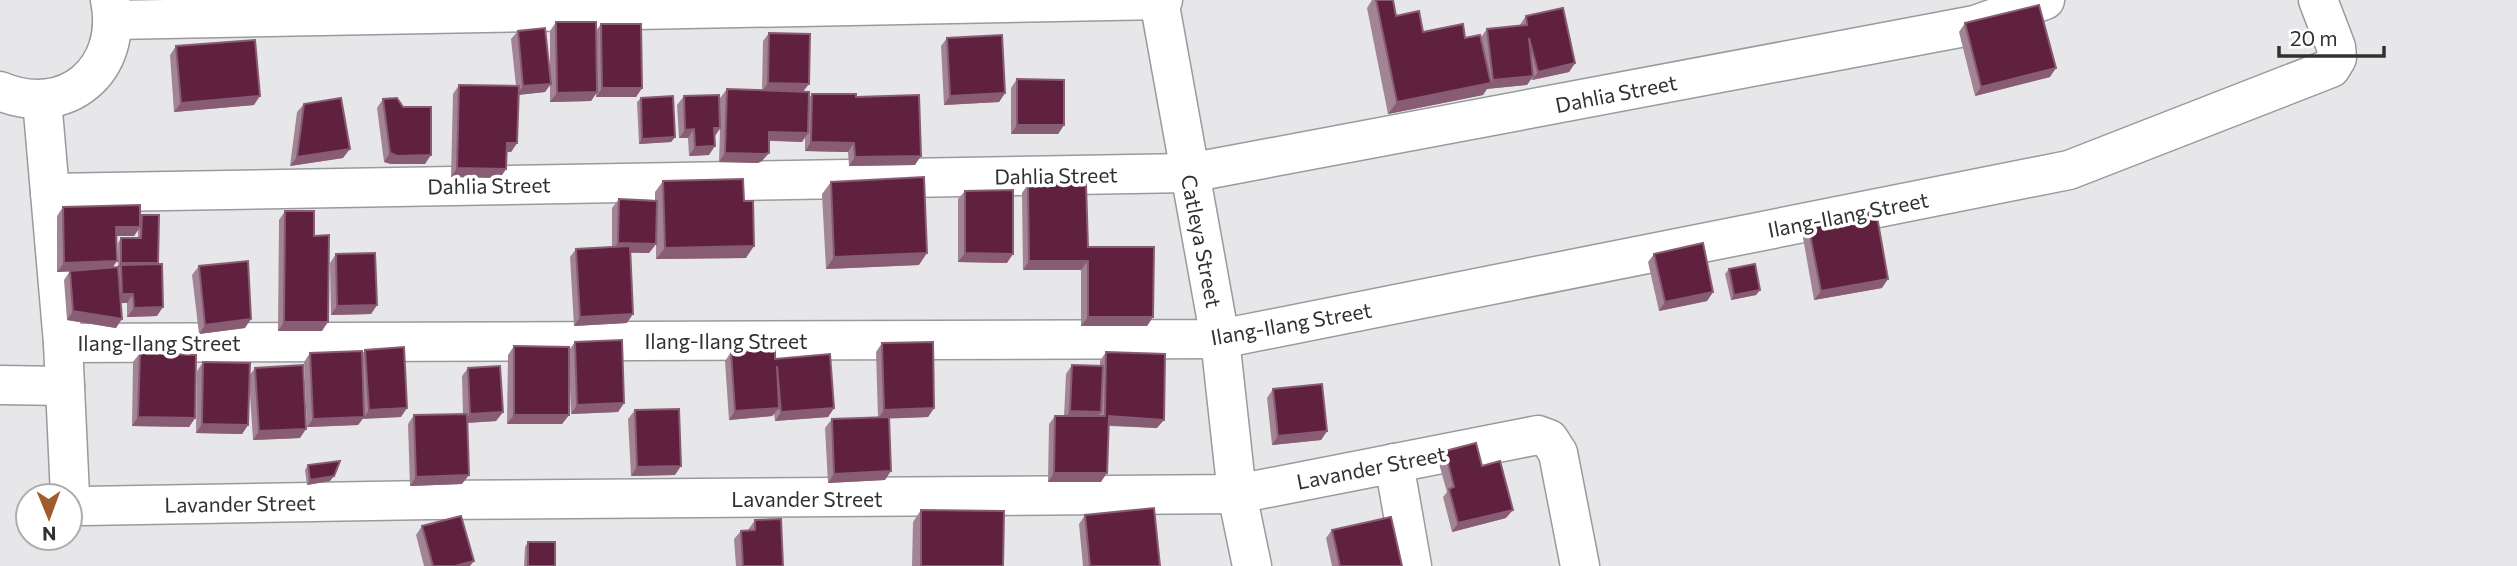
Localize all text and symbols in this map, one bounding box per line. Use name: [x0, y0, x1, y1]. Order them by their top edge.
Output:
scale bar: [2279, 14, 2384, 58]
text: 20 m: [2290, 25, 2338, 50]
street label: Dahlia Street: [1553, 69, 1679, 117]
street label: Dahlia Street: [994, 161, 1118, 189]
street label: Dahlia Street: [427, 171, 551, 199]
street label: Catleya Street: [1177, 172, 1227, 310]
street label: Ilang-Ilang Street: [1766, 186, 1930, 242]
street label: Ilang-Ilang Street: [1209, 297, 1373, 349]
street label: Ilang-Ilang Street: [645, 328, 808, 353]
street label: Ilang-Ilang Street: [78, 330, 241, 355]
street label: Lavander Street: [1294, 440, 1448, 494]
north arrow: [14, 482, 84, 552]
street label: Lavander Street: [731, 486, 883, 511]
street label: Lavander Street: [164, 489, 316, 517]
text: N: [42, 523, 57, 546]

